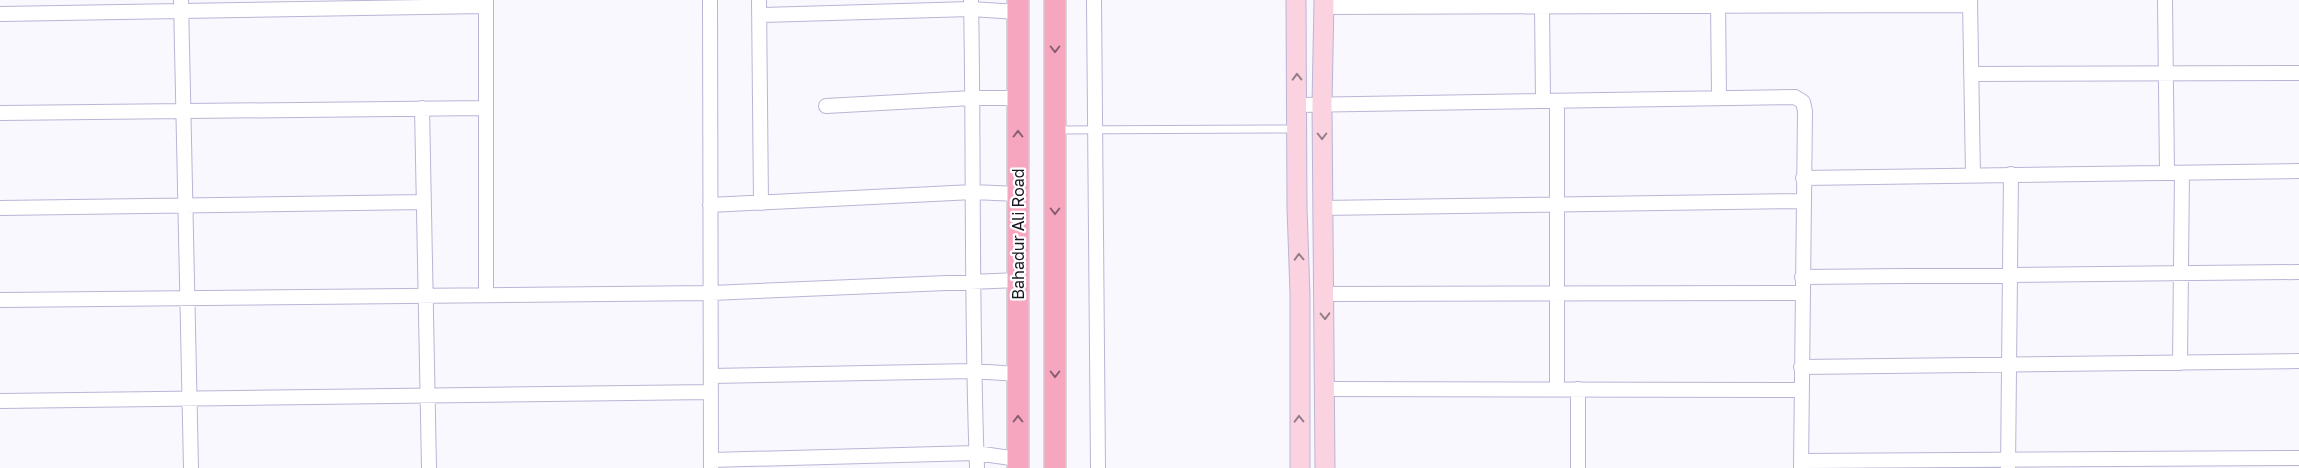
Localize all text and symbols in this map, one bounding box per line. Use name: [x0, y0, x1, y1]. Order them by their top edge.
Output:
one-way arrow: [1050, 45, 1060, 53]
one-way arrow: [1292, 73, 1303, 81]
one-way arrow: [1013, 130, 1023, 138]
one-way arrow: [1317, 132, 1327, 140]
street label: Bahadur Ali Road: [1008, 168, 1028, 300]
one-way arrow: [1050, 208, 1060, 215]
one-way arrow: [1294, 253, 1304, 260]
one-way arrow: [1320, 312, 1330, 320]
one-way arrow: [1050, 370, 1060, 378]
one-way arrow: [1013, 415, 1023, 423]
one-way arrow: [1294, 415, 1304, 423]

